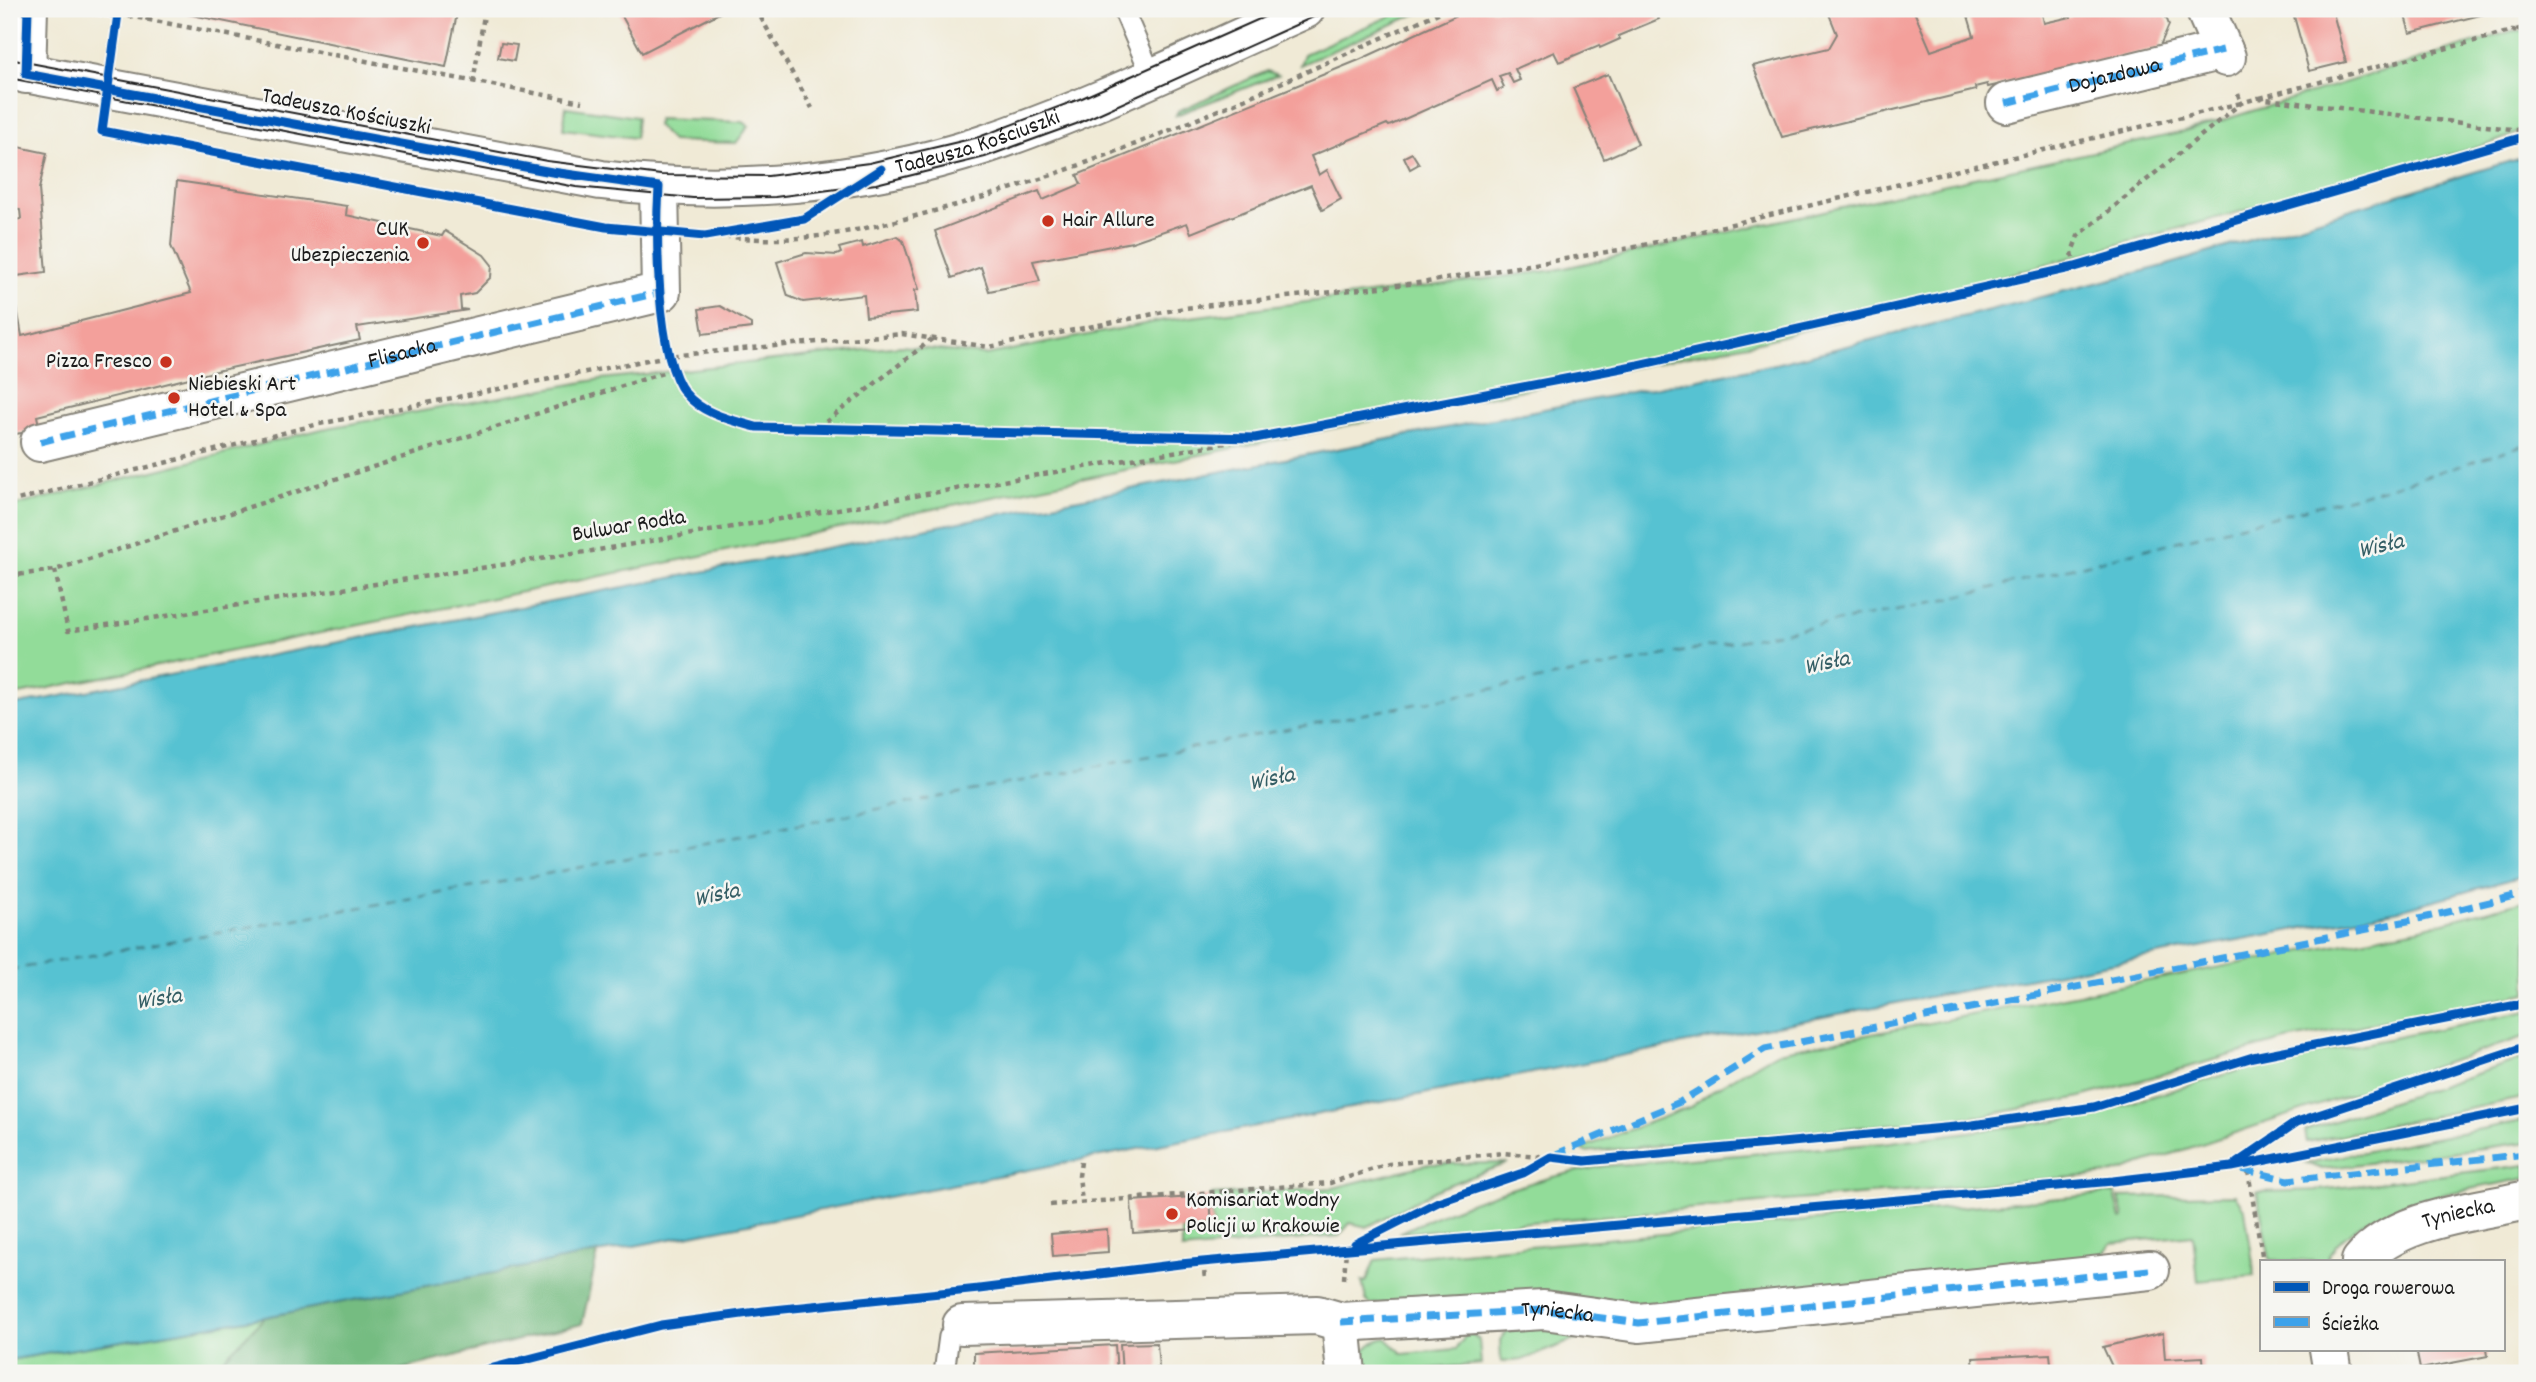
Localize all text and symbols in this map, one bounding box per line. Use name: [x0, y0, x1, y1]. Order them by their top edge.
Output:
street label: Dojazdowa: [2065, 49, 2166, 104]
street label: Tadeusza Kościuszki: [259, 80, 433, 146]
street label: Tadeusza Kościuszki: [892, 102, 1065, 184]
place label: Hair Allure: [1062, 205, 1155, 238]
marker: Hair Allure: [1040, 213, 1056, 229]
place label: CUK Ubezpieczenia: [290, 214, 410, 273]
marker: CUK Ubezpieczenia: [415, 235, 431, 251]
street label: Flisacka: [365, 330, 442, 379]
place label: Pizza Fresco: [46, 346, 152, 379]
marker: Pizza Fresco: [158, 354, 174, 370]
place label: Niebieski Art Hotel & Spa: [188, 369, 296, 428]
marker: Niebieski Art Hotel & Spa: [166, 390, 182, 406]
street label: Bulwar Rodła: [570, 502, 689, 552]
water label: Wisła: [2355, 525, 2409, 569]
water label: Wisła: [1801, 642, 1855, 685]
water label: Wisła: [1246, 758, 1300, 801]
water label: Wisła: [691, 874, 745, 917]
water label: Wisła: [134, 979, 186, 1020]
place label: Komisariat Wodny Policji w Krakowie: [1186, 1185, 1340, 1244]
street label: Tyniecka: [2418, 1190, 2498, 1239]
marker: Komisariat Wodny Policji w Krakowie: [1164, 1206, 1180, 1222]
legend: [2260, 1260, 2504, 1350]
text: Droga rowerowa: [2322, 1275, 2455, 1305]
street label: Tyniecka: [1520, 1293, 1597, 1333]
text: Ścieżka: [2322, 1311, 2380, 1341]

